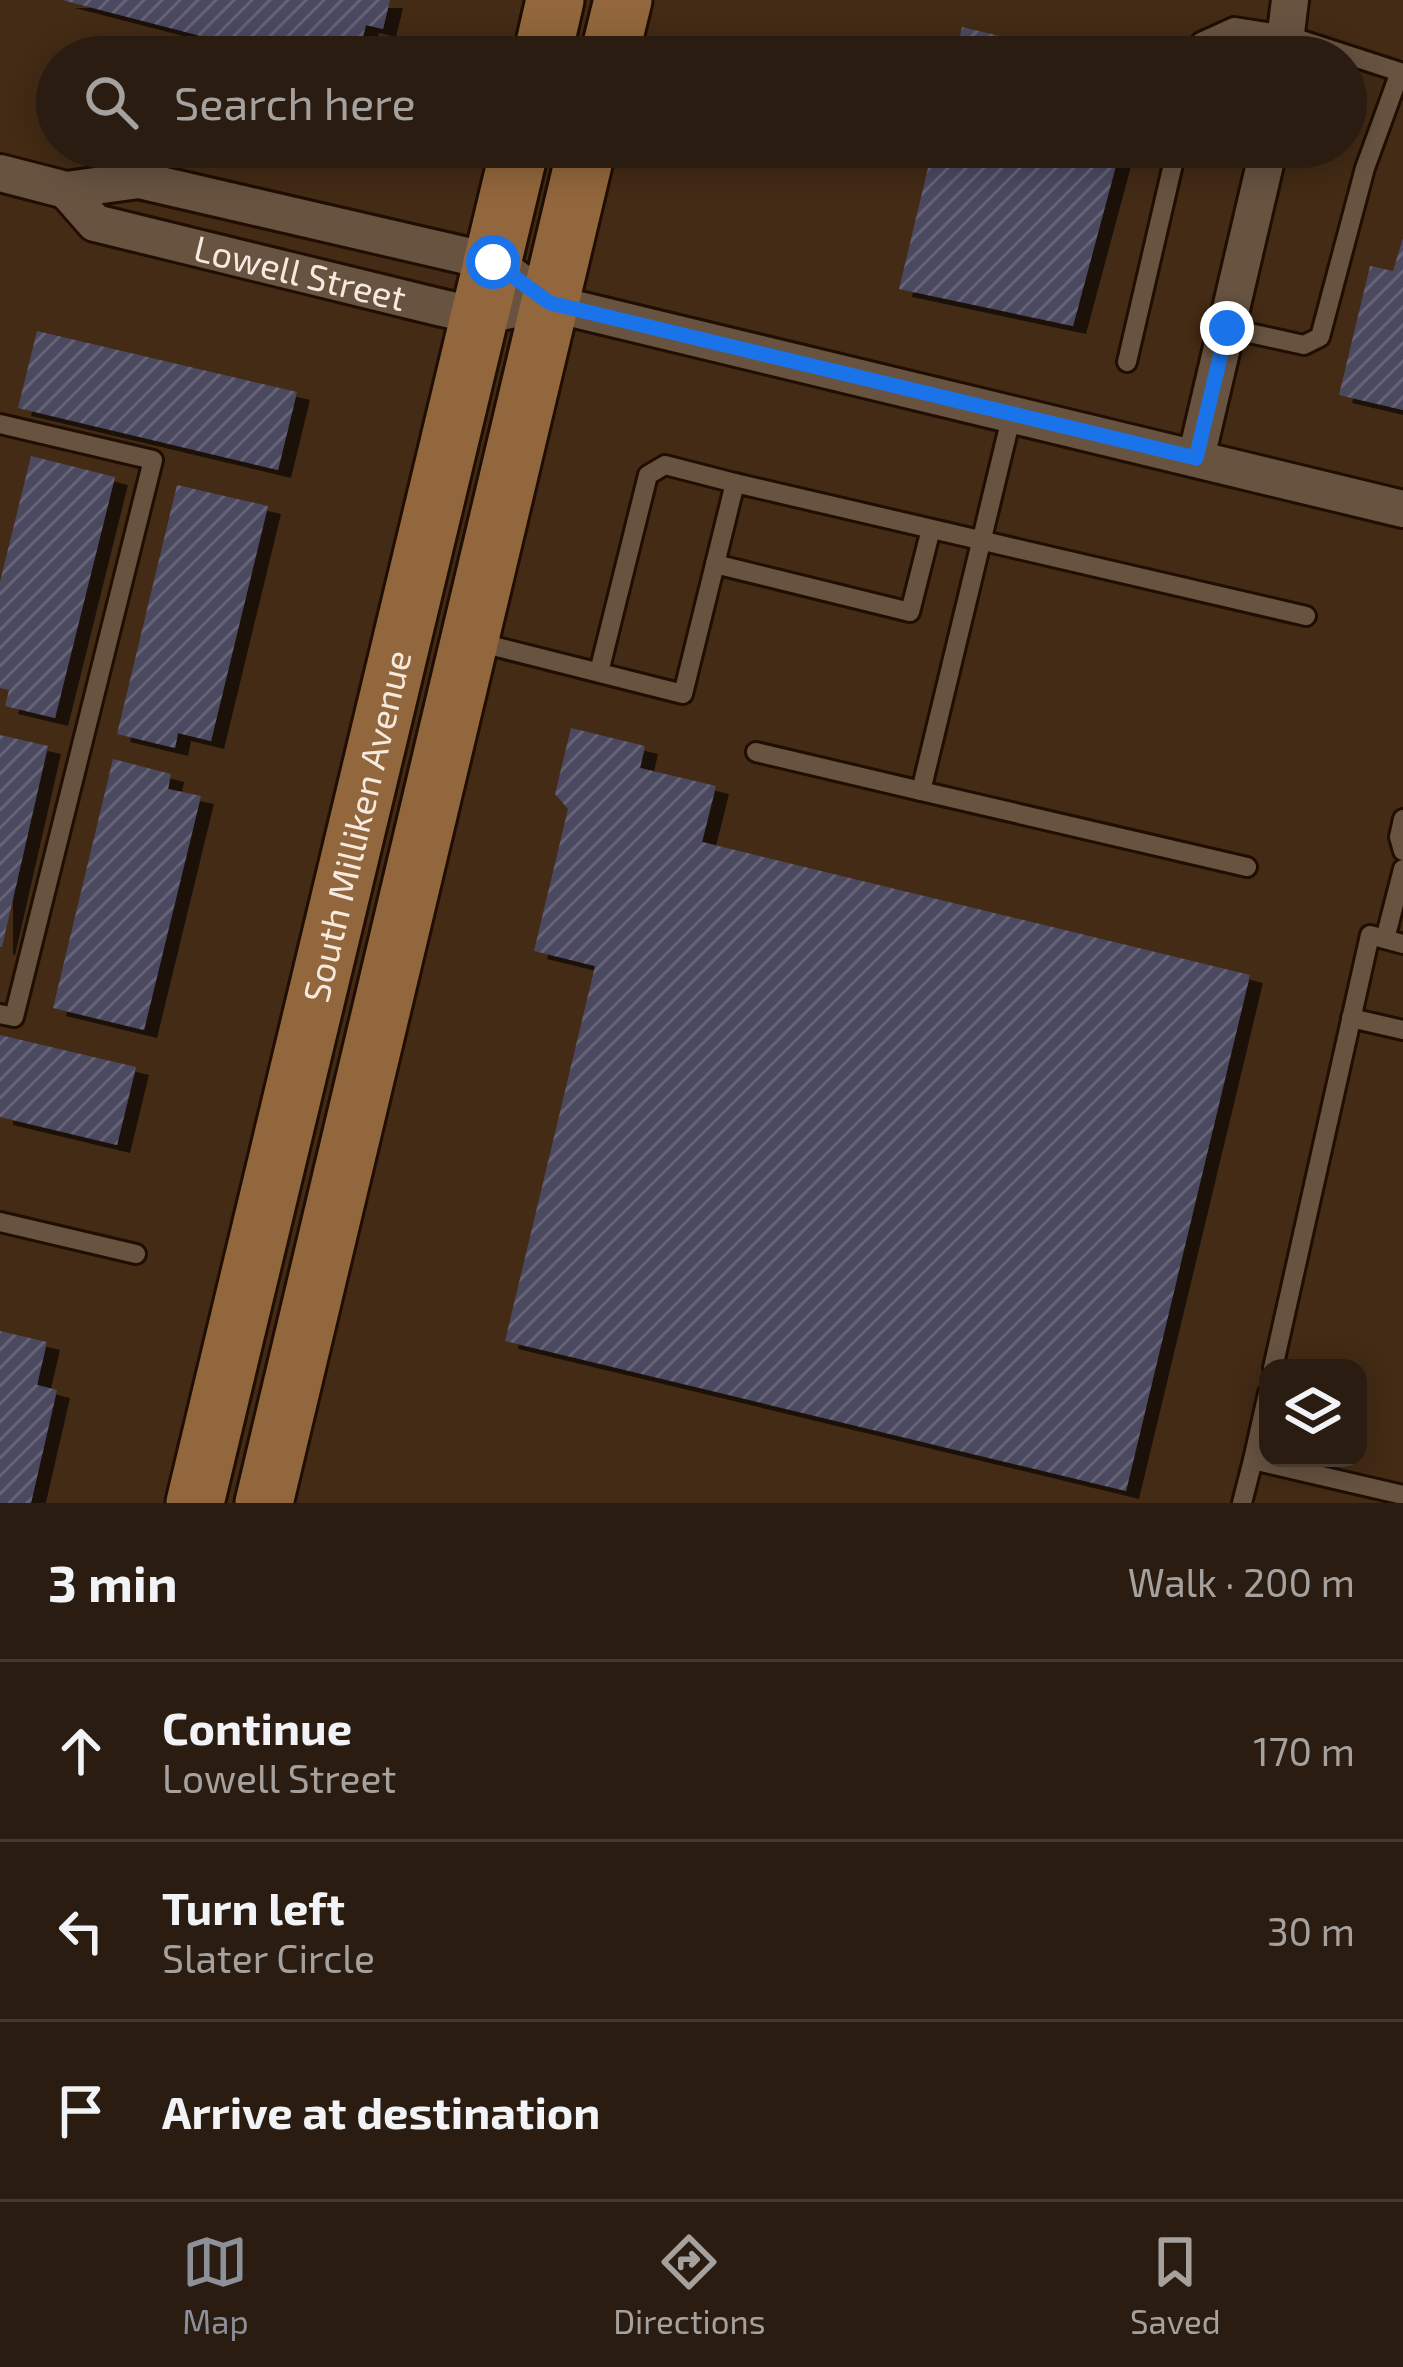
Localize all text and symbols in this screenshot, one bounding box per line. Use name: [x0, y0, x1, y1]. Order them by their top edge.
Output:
search box: [36, 36, 1367, 168]
icon: search: [78, 69, 144, 135]
text: Search here: [174, 75, 416, 129]
street label: Lowell Street: [190, 225, 411, 318]
route start: [466, 235, 520, 289]
route end: [1200, 301, 1254, 355]
street label: South Milliken Avenue: [293, 645, 419, 1006]
map controls: [1259, 1359, 1367, 1467]
button: layers: [1259, 1359, 1367, 1467]
text: 3 min: [48, 1551, 178, 1612]
text: Walk · 200 m: [1128, 1558, 1355, 1605]
text: Continue: [162, 1700, 352, 1754]
icon: ahead: [48, 1718, 114, 1784]
text: 170 m: [1253, 1727, 1355, 1774]
text: Lowell Street: [162, 1754, 396, 1801]
text: Turn left: [162, 1880, 345, 1934]
icon: left: [48, 1898, 114, 1964]
text: 30 m: [1267, 1907, 1355, 1954]
text: Slater Circle: [162, 1934, 375, 1981]
icon: arrive: [48, 2078, 114, 2144]
text: Arrive at destination: [162, 2084, 600, 2138]
tab: Map: [182, 2229, 249, 2341]
tab: Directions: [613, 2229, 765, 2341]
tab: Saved: [1130, 2229, 1221, 2341]

